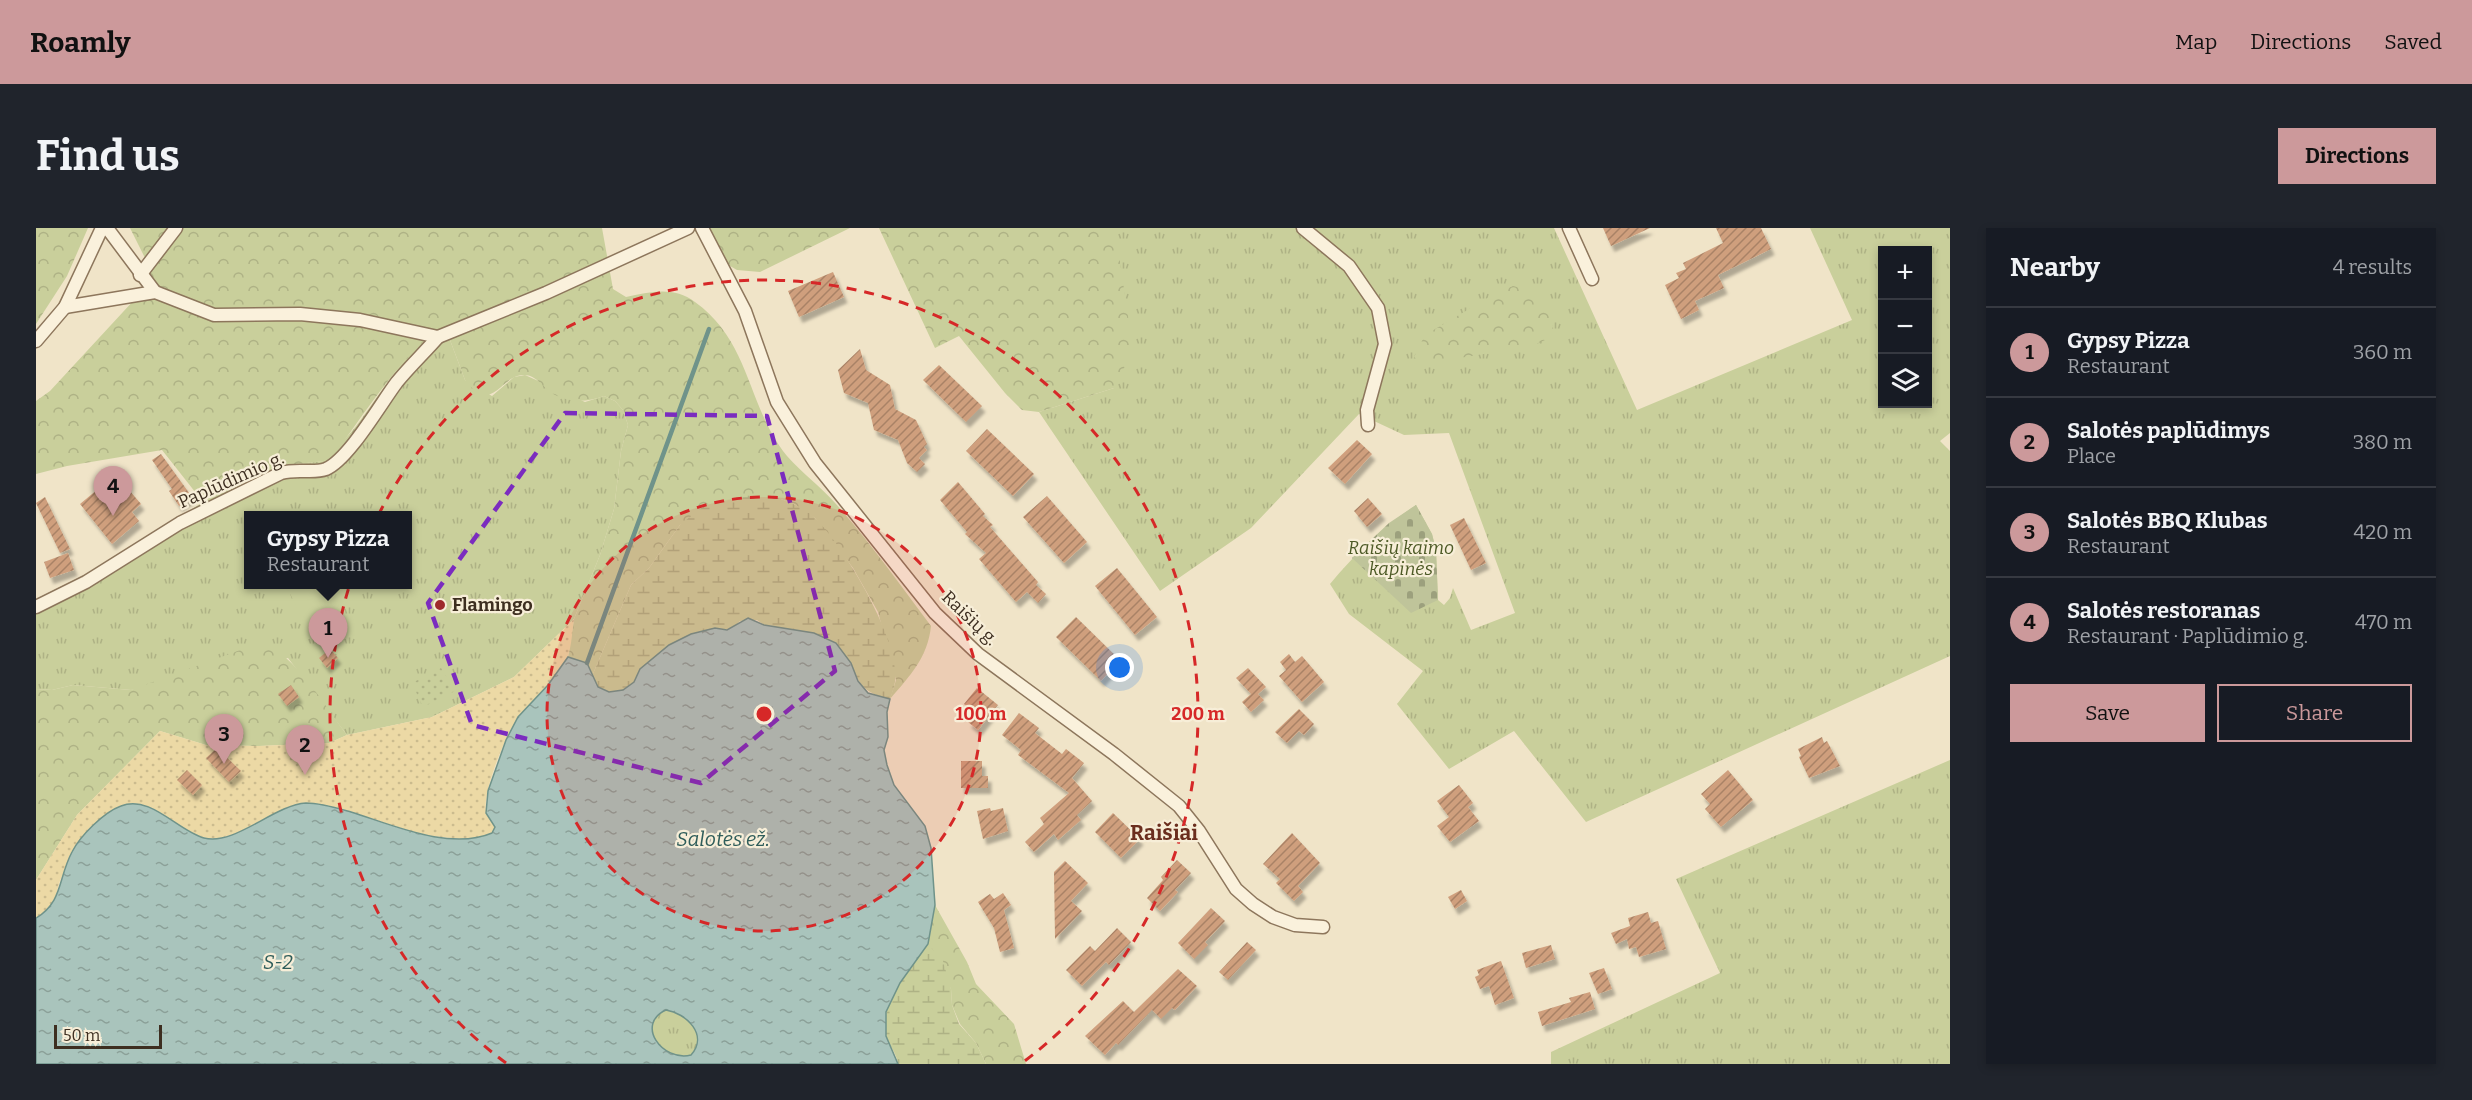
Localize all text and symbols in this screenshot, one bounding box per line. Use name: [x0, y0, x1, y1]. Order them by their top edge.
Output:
text: Roamly: [30, 26, 131, 59]
text: Map: [2175, 29, 2217, 55]
text: Directions: [2250, 29, 2351, 55]
text: Saved: [2384, 29, 2442, 55]
button: Directions: [2278, 128, 2436, 184]
text: Find us: [36, 131, 180, 181]
map controls: [1878, 246, 1932, 408]
button: +: [1878, 246, 1932, 300]
text: Nearby: [2010, 252, 2100, 283]
text: 4 results: [2333, 255, 2412, 279]
button: −: [1878, 300, 1932, 354]
text: Gypsy Pizza: [2067, 327, 2190, 354]
text: 1: [2025, 340, 2034, 364]
text: 360 m: [2353, 340, 2412, 364]
button: layers: [1878, 354, 1932, 408]
text: Restaurant: [2067, 354, 2170, 378]
text: Salotės paplūdimys: [2067, 417, 2270, 444]
text: 2: [2024, 430, 2035, 454]
text: 380 m: [2353, 430, 2412, 454]
text: Place: [2067, 444, 2116, 468]
street label: Paplūdimio g.: [175, 447, 287, 513]
pin: 4: [94, 466, 133, 516]
text: Salotės BBQ Klubas: [2067, 507, 2268, 534]
popup: [244, 511, 412, 589]
text: 3: [2024, 520, 2035, 544]
text: 420 m: [2354, 520, 2412, 544]
text: Gypsy Pizza: [267, 525, 389, 552]
text: Restaurant: [2067, 534, 2170, 558]
park label: Raišių kaimo kapinės: [1348, 537, 1454, 580]
text: Restaurant: [267, 552, 369, 576]
street label: Raišių g.: [937, 586, 1003, 650]
place label: Flamingo: [452, 594, 533, 616]
text: Salotės restoranas: [2067, 597, 2260, 624]
marker: Flamingo: [433, 598, 447, 612]
pin: 1: [308, 608, 348, 658]
text: 4: [2023, 610, 2036, 634]
text: 470 m: [2355, 610, 2412, 634]
text: Restaurant · Paplūdimio g.: [2067, 624, 2308, 648]
your location: [1105, 653, 1134, 682]
button: Save: [2010, 684, 2205, 742]
button: Share: [2217, 684, 2412, 742]
text: 100 m: [955, 703, 1007, 725]
text: 200 m: [1171, 703, 1225, 725]
centre of rings: [754, 704, 774, 724]
pin: 3: [204, 714, 243, 764]
pin: 2: [286, 726, 324, 775]
district label: Raišiai: [1130, 820, 1198, 846]
water label: Salotės ež.: [676, 827, 770, 851]
water label: S-2: [263, 950, 293, 974]
scale bar: [54, 1022, 162, 1050]
text: 50 m: [63, 1026, 100, 1045]

